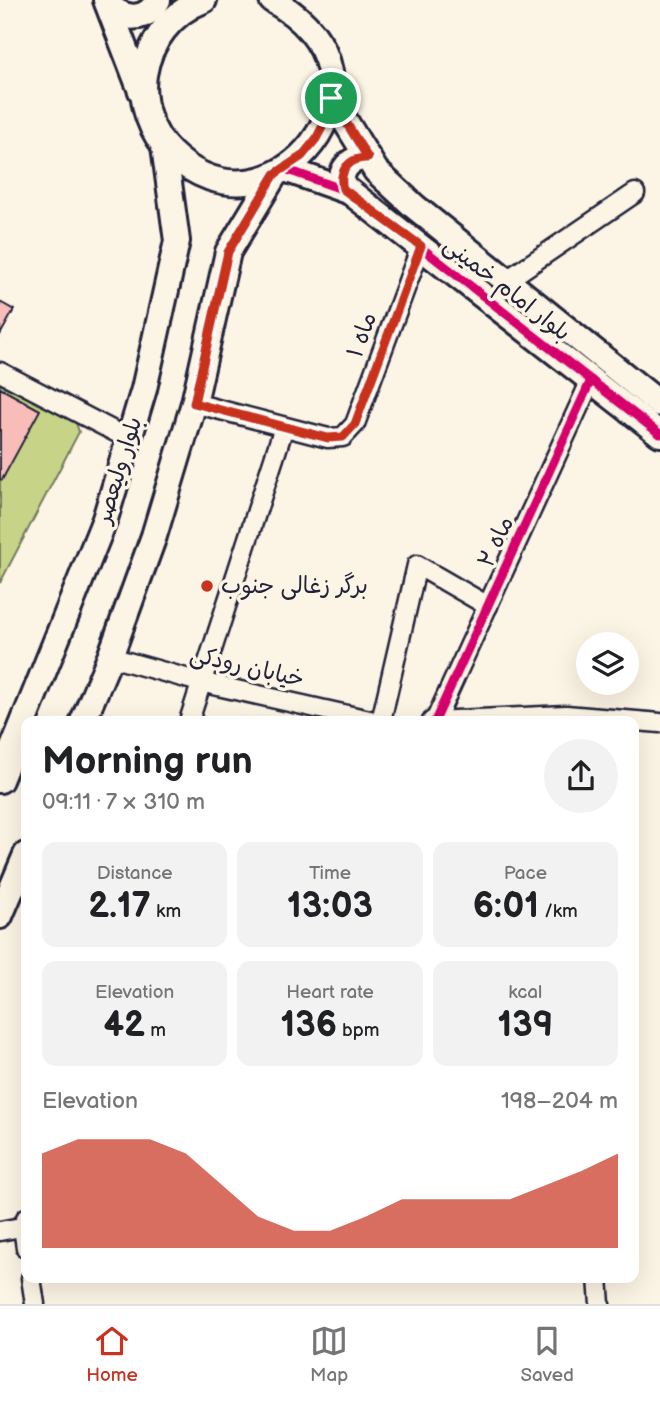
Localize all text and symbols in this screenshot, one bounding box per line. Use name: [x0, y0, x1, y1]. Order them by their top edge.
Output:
pin: [301, 68, 361, 128]
icon: arrive: [312, 79, 350, 117]
street label: بلوار امام خمینی: [436, 231, 576, 350]
street label: ماه ۱: [341, 309, 383, 361]
street label: بلوار ولیعصر: [89, 413, 148, 529]
street label: ماه ۲: [472, 512, 520, 572]
place label: برگر زغالی جنوب: [221, 572, 368, 600]
marker: برگر زغالی جنوب: [199, 578, 215, 594]
map controls: [576, 632, 639, 695]
button: layers: [576, 632, 639, 695]
street label: خیابان رودکی: [187, 640, 307, 694]
text: Morning run: [42, 739, 253, 784]
button: share: [544, 739, 618, 813]
text: 09:11 · 7 × 310 m: [42, 788, 205, 816]
text: Distance: [97, 862, 173, 885]
text: Time: [309, 862, 351, 885]
text: Pace: [504, 862, 547, 885]
text: 2.17: [88, 885, 151, 928]
text: 13:03: [287, 885, 373, 928]
text: 6:01: [473, 885, 539, 928]
text: km: [151, 900, 181, 923]
text: /km: [539, 900, 578, 923]
text: Elevation: [95, 981, 174, 1004]
text: Heart rate: [286, 981, 374, 1004]
text: kcal: [508, 981, 542, 1004]
text: 42: [103, 1004, 145, 1047]
text: 136: [281, 1004, 337, 1047]
text: 139: [497, 1004, 553, 1047]
text: m: [145, 1019, 166, 1042]
text: bpm: [337, 1019, 379, 1042]
text: Elevation: [42, 1087, 138, 1115]
text: 198–204 m: [501, 1087, 618, 1115]
tab: Home: [86, 1322, 138, 1387]
tab: Map: [310, 1322, 348, 1387]
tab: Saved: [521, 1322, 574, 1387]

